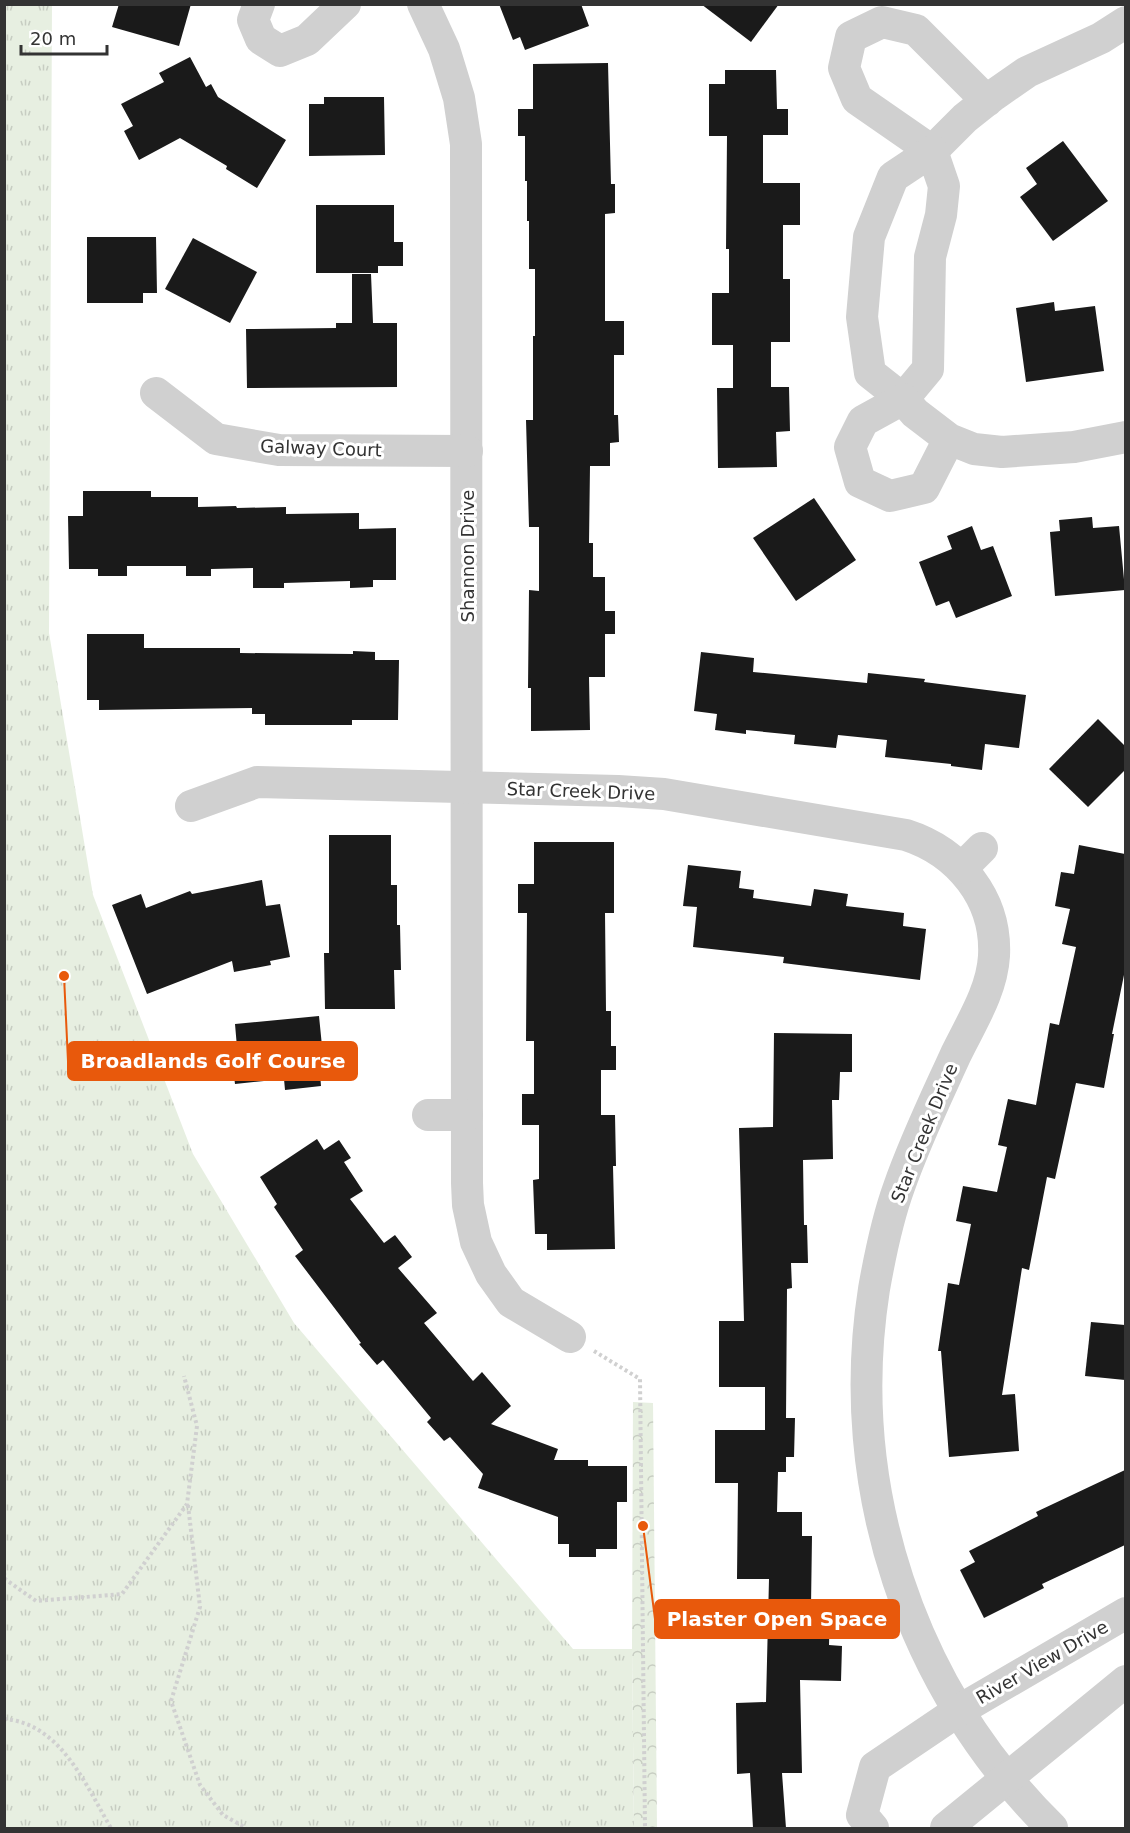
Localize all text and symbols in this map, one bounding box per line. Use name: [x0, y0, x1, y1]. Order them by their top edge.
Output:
scale bar: [21, 18, 106, 56]
text: 20 m: [30, 28, 76, 49]
street label: Galway Court: [260, 435, 382, 461]
street label: Shannon Drive: [457, 490, 478, 622]
street label: Star Creek Drive: [506, 778, 656, 804]
callout: Broadlands Golf Course: [68, 1042, 357, 1080]
text: Broadlands Golf Course: [80, 1049, 346, 1073]
street label: Star Creek Drive: [886, 1060, 962, 1206]
callout: Plaster Open Space: [655, 1600, 899, 1638]
text: Plaster Open Space: [667, 1607, 887, 1631]
street label: River View Drive: [972, 1616, 1112, 1708]

